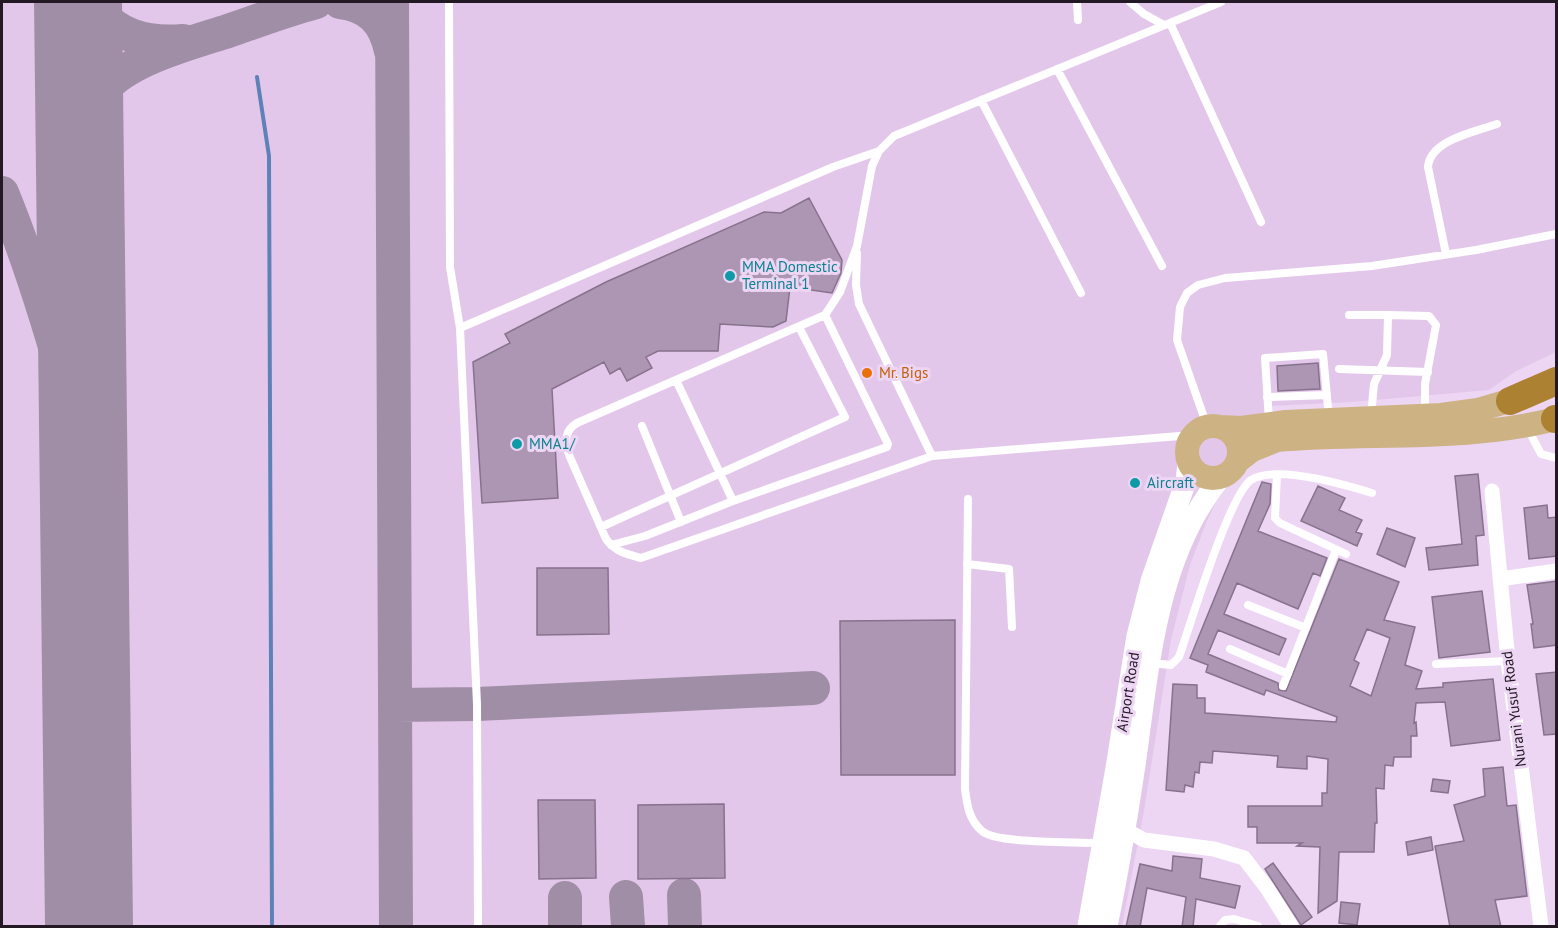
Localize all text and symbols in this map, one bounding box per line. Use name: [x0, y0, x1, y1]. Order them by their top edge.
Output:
place label: MMA Domestic Terminal 1: [742, 257, 838, 293]
marker: MMA Domestic Terminal 1: [723, 269, 737, 283]
place label: Mr. Bigs: [879, 363, 928, 382]
marker: Mr. Bigs: [860, 366, 874, 380]
place label: MMA1/: [529, 434, 576, 453]
marker: MMA1/: [510, 437, 524, 451]
place label: Aircraft: [1147, 473, 1194, 492]
marker: Aircraft: [1128, 476, 1142, 490]
street label: Nurani Yusuf Road: [1497, 650, 1530, 768]
street label: Airport Road: [1112, 651, 1143, 733]

